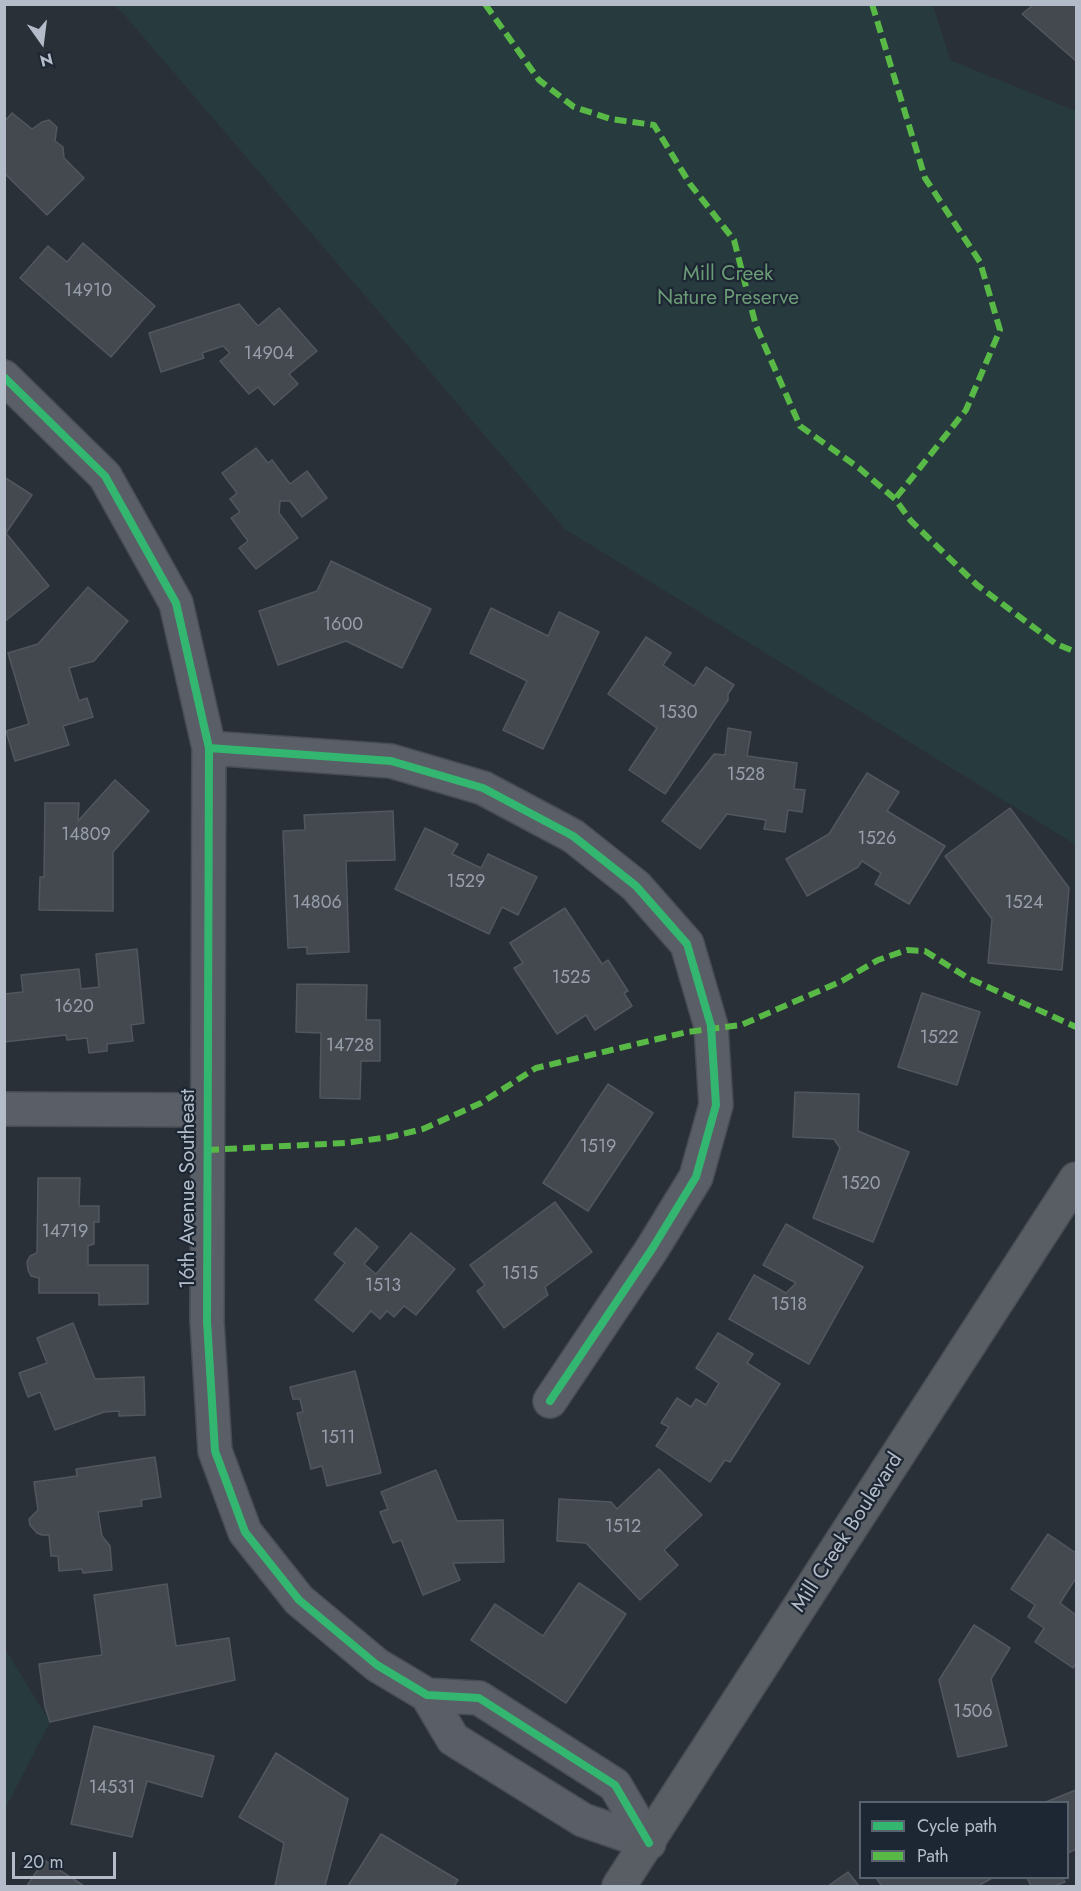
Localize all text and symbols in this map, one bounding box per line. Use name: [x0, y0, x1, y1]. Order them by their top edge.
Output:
north arrow: [12, 12, 72, 72]
text: N: [38, 47, 55, 73]
park label: Mill Creek Nature Preserve: [657, 262, 799, 312]
house number: 14910: [64, 281, 112, 303]
house number: 14904: [244, 344, 294, 366]
house number: 1600: [323, 615, 363, 637]
house number: 1530: [659, 703, 697, 725]
house number: 1528: [727, 765, 765, 787]
house number: 14809: [61, 825, 111, 847]
house number: 1526: [858, 829, 896, 851]
house number: 1529: [447, 872, 485, 894]
house number: 14806: [292, 893, 342, 915]
house number: 1524: [1005, 893, 1043, 915]
house number: 1525: [552, 968, 590, 990]
house number: 1620: [54, 997, 94, 1019]
house number: 1522: [920, 1028, 958, 1050]
house number: 14728: [326, 1036, 374, 1058]
street label: 16th Avenue Southeast: [176, 1089, 202, 1289]
house number: 1519: [580, 1137, 616, 1159]
house number: 1520: [841, 1174, 881, 1196]
house number: 14719: [42, 1222, 88, 1244]
house number: 1515: [502, 1264, 538, 1286]
house number: 1513: [365, 1276, 401, 1298]
house number: 1518: [771, 1295, 807, 1317]
house number: 1511: [321, 1428, 355, 1450]
street label: Mill Creek Boulevard: [787, 1449, 909, 1617]
house number: 1512: [605, 1517, 641, 1539]
house number: 1506: [953, 1702, 993, 1724]
house number: 14531: [89, 1778, 135, 1800]
legend: [859, 1801, 1069, 1879]
text: Cycle path: [917, 1813, 997, 1839]
scale bar: [15, 1840, 118, 1878]
text: Path: [917, 1843, 949, 1869]
text: 20 m: [23, 1849, 63, 1875]

